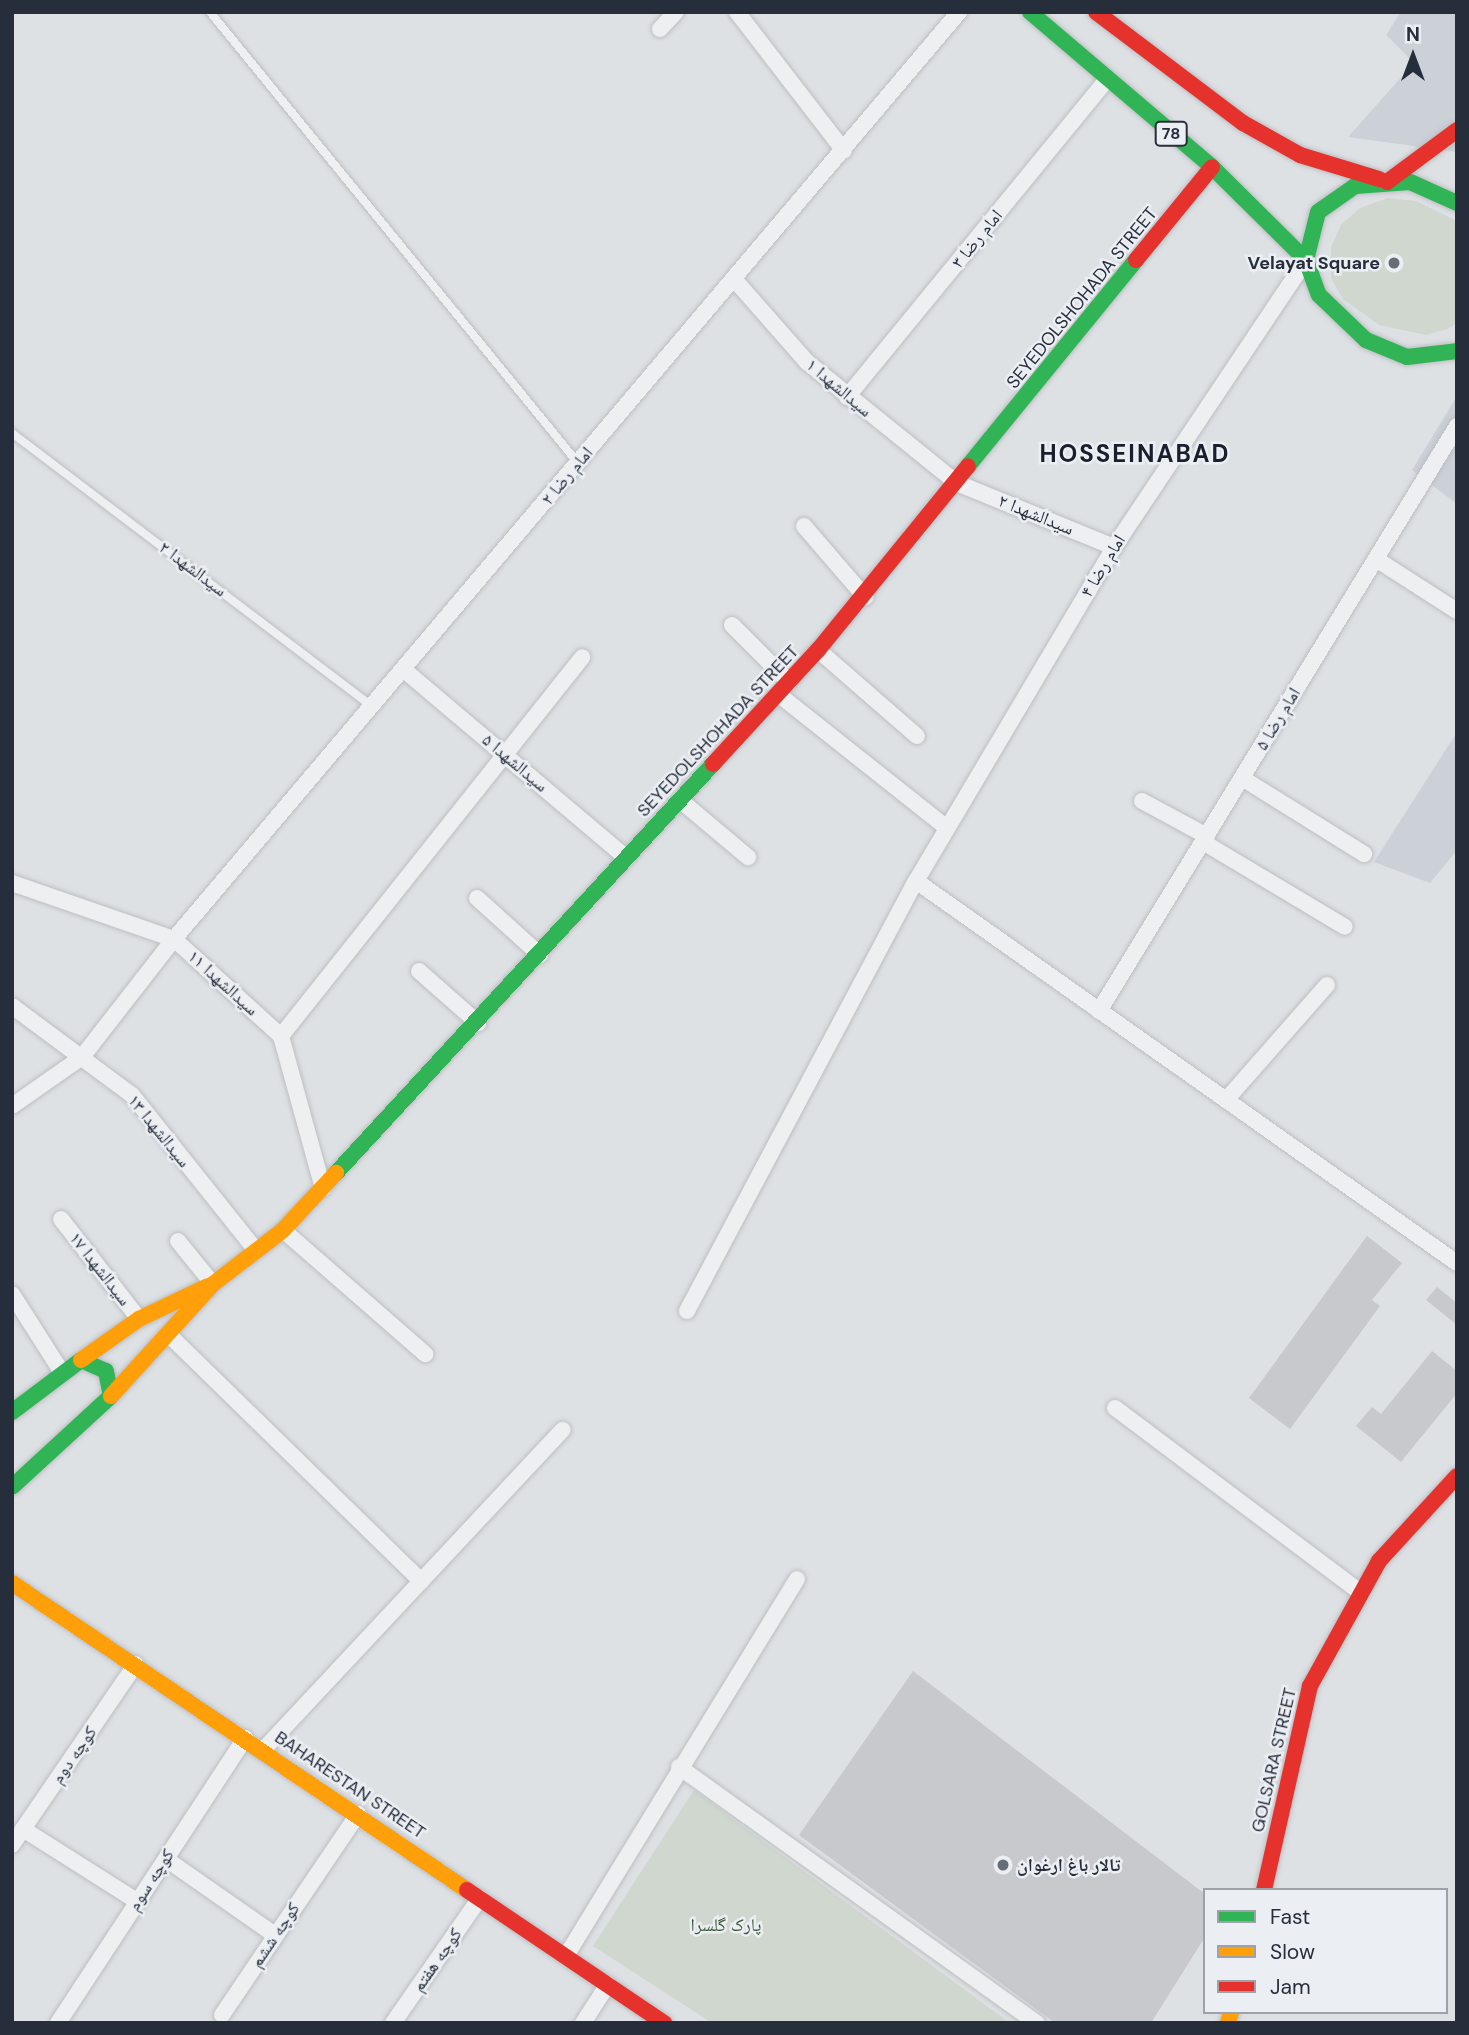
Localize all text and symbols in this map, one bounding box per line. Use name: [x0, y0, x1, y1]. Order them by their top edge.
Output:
north arrow: [1378, 21, 1448, 91]
text: N: [1406, 22, 1420, 47]
road number: 78: [1154, 122, 1188, 146]
street label: SEYEDOLSHOHADA STREET: [1002, 203, 1162, 393]
street label: امام رضا ۳: [947, 205, 1007, 273]
place label: Velayat Square: [1248, 252, 1380, 274]
marker: Velayat Square: [1386, 255, 1402, 271]
street label: سیدالشهدا ۱: [802, 354, 876, 422]
district label: HOSSEINABAD: [1041, 440, 1229, 468]
street label: امام رضا ۲: [537, 443, 597, 509]
street label: سیدالشهدا ۲: [995, 490, 1077, 540]
street label: امام رضا ۴: [1076, 531, 1130, 601]
street label: سیدالشهدا ۲: [155, 536, 231, 602]
street label: SEYEDOLSHOHADA STREET: [633, 641, 803, 821]
street label: امام رضا ۵: [1251, 684, 1305, 754]
street label: سیدالشهدا ۵: [478, 729, 552, 797]
street label: سیدالشهدا ۱۱: [183, 946, 263, 1020]
street label: سیدالشهدا ۱۳: [123, 1090, 195, 1172]
street label: سیدالشهدا ۱۷: [65, 1228, 135, 1310]
street label: GOLSARA STREET: [1247, 1686, 1301, 1834]
street label: کوچه دوم: [47, 1722, 101, 1788]
street label: BAHARESTAN STREET: [271, 1727, 429, 1843]
street label: کوچه سوم: [123, 1845, 179, 1915]
place label: تالار باغ ارغوان: [1017, 1854, 1120, 1876]
marker: تالار باغ ارغوان: [995, 1857, 1011, 1873]
legend: [1203, 1888, 1448, 2014]
street label: کوچه ششم: [245, 1898, 305, 1972]
text: Fast: [1270, 1903, 1310, 1931]
park label: پارک گلسرا: [691, 1914, 761, 1936]
street label: کوچه هفتم: [407, 1924, 467, 1996]
text: Slow: [1270, 1938, 1315, 1966]
text: Jam: [1270, 1973, 1311, 2001]

